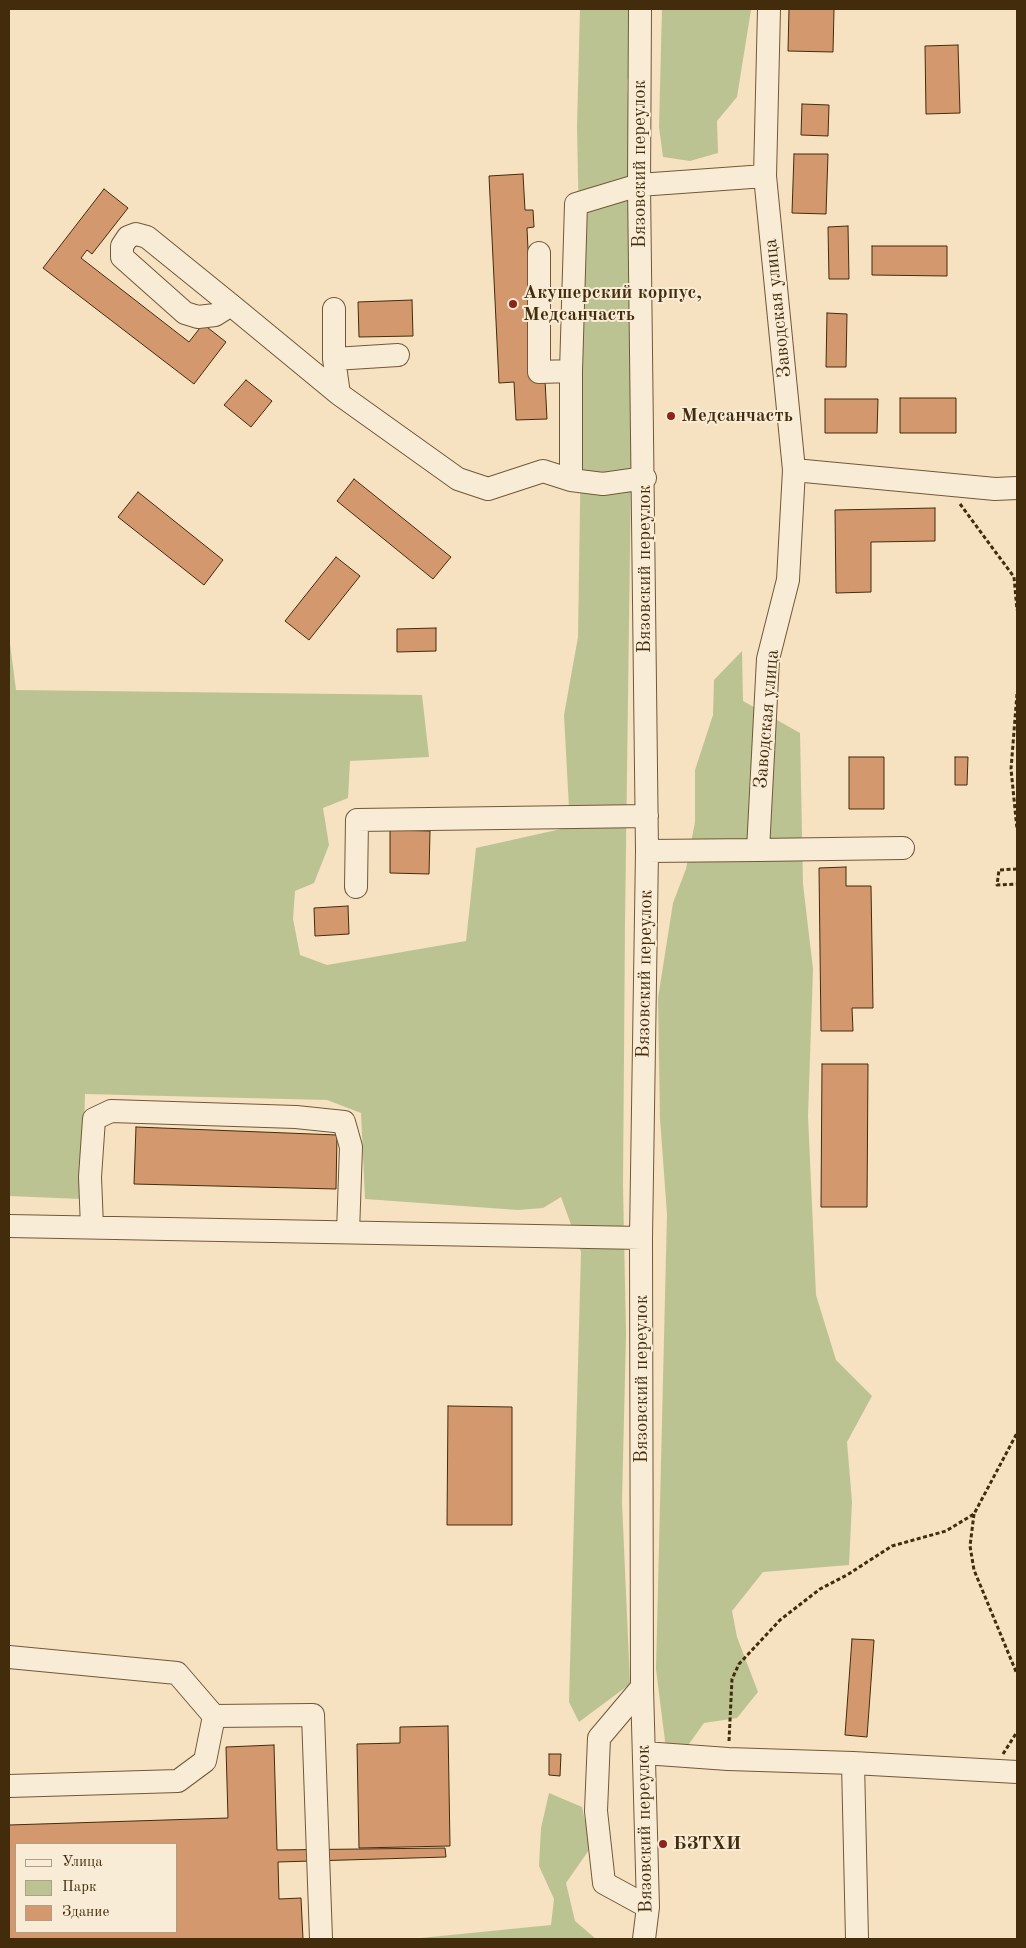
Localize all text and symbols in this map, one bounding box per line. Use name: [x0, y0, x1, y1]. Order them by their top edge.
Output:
street label: Вязовский переулок: [629, 80, 651, 248]
street label: Заводская улица: [759, 237, 797, 379]
place label: Акушерский корпус, Медсанчасть: [523, 282, 702, 326]
marker: Акушерский корпус, Медсанчасть: [507, 298, 519, 310]
place label: Медсанчасть: [681, 405, 793, 427]
marker: Медсанчасть: [665, 410, 677, 422]
street label: Вязовский переулок: [634, 485, 656, 653]
street label: Заводская улица: [750, 648, 784, 790]
street label: Вязовский переулок: [632, 889, 658, 1059]
street label: Вязовский переулок: [631, 1295, 653, 1463]
street label: Вязовский переулок: [632, 1744, 658, 1914]
place label: БЗТХИ: [673, 1833, 741, 1855]
marker: БЗТХИ: [657, 1838, 669, 1850]
legend: [15, 1843, 178, 1933]
text: Улица: [62, 1855, 103, 1870]
text: Парк: [62, 1880, 97, 1895]
text: Здание: [62, 1905, 109, 1920]

